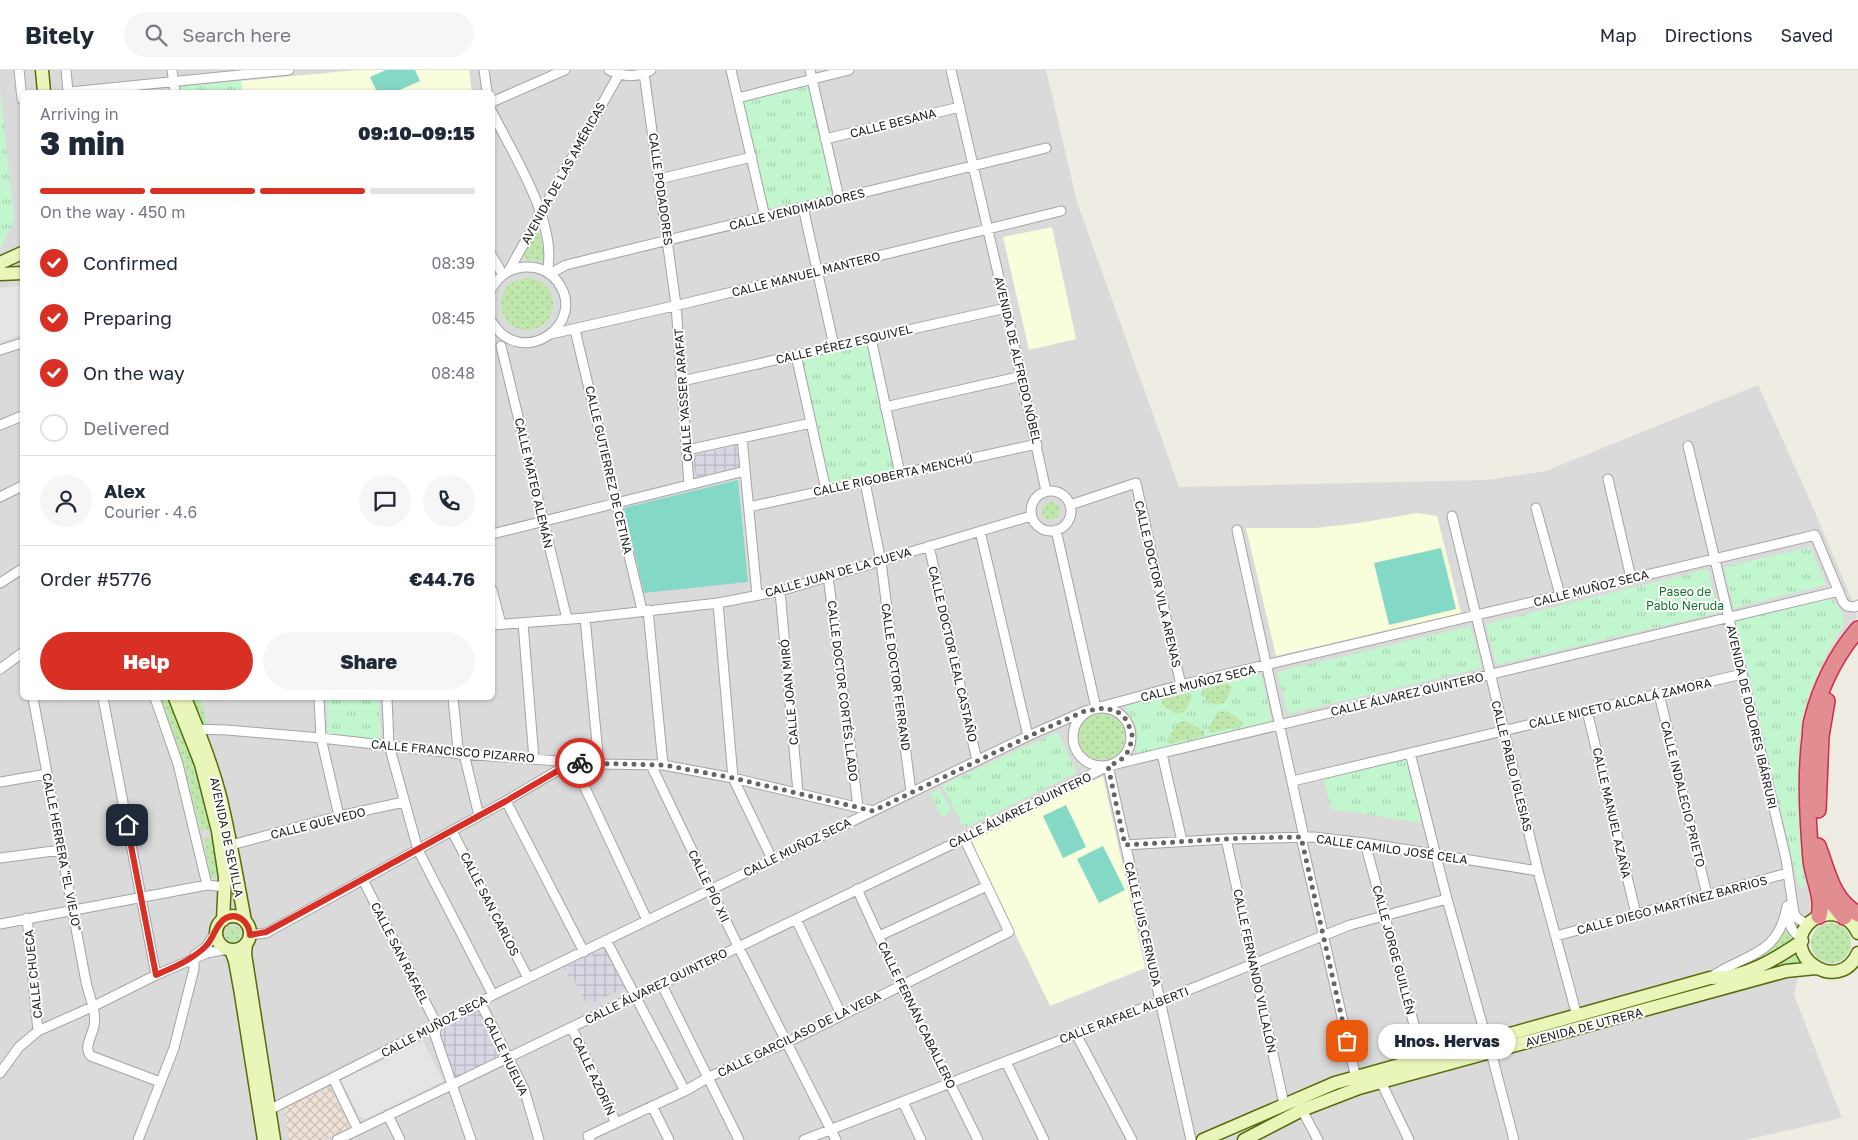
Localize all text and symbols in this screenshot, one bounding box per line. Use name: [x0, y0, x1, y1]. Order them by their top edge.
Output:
search box: [124, 12, 474, 57]
text: Bitely: [25, 20, 94, 49]
icon: search: [142, 21, 170, 49]
text: Search here: [182, 23, 291, 46]
text: Map: [1600, 24, 1636, 46]
text: Directions: [1664, 24, 1752, 46]
text: Saved: [1780, 24, 1833, 46]
street label: AVENIDA DE LAS AMÉRICAS: [518, 99, 609, 247]
text: Arriving in: [40, 104, 119, 124]
street label: CALLE BESANA: [848, 105, 938, 141]
text: 09:10–09:15: [358, 121, 475, 144]
text: 3 min: [40, 124, 125, 162]
street label: CALLE PODADORES: [646, 132, 676, 246]
street label: CALLE VENDIMIADORES: [728, 185, 867, 233]
text: On the way · 450 m: [40, 202, 185, 222]
street label: CALLE MANUEL MANTERO: [730, 248, 882, 300]
icon: check: [40, 249, 68, 277]
text: Confirmed: [83, 251, 178, 274]
text: 08:39: [431, 253, 475, 273]
street label: AVENIDA DE ALFREDO NÓBEL: [991, 275, 1045, 445]
icon: check: [40, 304, 68, 332]
text: Preparing: [83, 306, 172, 329]
text: 08:45: [431, 308, 475, 328]
street label: CALLE PÉREZ ESQUIVEL: [774, 321, 914, 367]
street label: CALLE YASSER ARAFAT: [671, 327, 695, 462]
icon: check: [40, 359, 68, 387]
text: On the way: [83, 361, 185, 384]
text: 08:48: [431, 363, 475, 383]
street label: CALLE GUTIERREZ DE CETINA: [582, 384, 636, 556]
text: Delivered: [83, 416, 170, 439]
street label: CALLE MATEO ALEMÁN: [512, 416, 556, 550]
street label: CALLE RIGOBERTA MENCHÚ: [812, 451, 974, 499]
button: person: [40, 475, 92, 527]
button: chat: [359, 475, 411, 527]
button: phone: [423, 475, 475, 527]
text: Alex: [104, 479, 145, 502]
street label: CALLE DOCTOR VILA ARENAS: [1131, 499, 1185, 669]
text: Courier · 4.6: [104, 502, 197, 522]
street label: CALLE JUAN DE LA CUEVA: [763, 544, 913, 600]
street label: CALLE DOCTOR LEAL CASTAÑO: [925, 564, 981, 744]
street label: CALLE MUÑOZ SECA: [1532, 566, 1650, 610]
text: Order #5776: [40, 567, 152, 590]
text: €44.76: [409, 567, 475, 590]
park label: Paseo de Pablo Neruda: [1646, 584, 1724, 613]
street label: CALLE DOCTOR CORTÉS LLADO: [824, 600, 862, 782]
street label: CALLE DOCTOR FERRAND: [878, 602, 914, 752]
street label: AVENIDA DE DOLORES IBÁRRURI: [1724, 624, 1780, 810]
button: Help: [40, 632, 253, 690]
button: Share: [263, 632, 475, 690]
street label: CALLE JOAN MIRÓ: [777, 638, 801, 746]
street label: CALLE MUÑOZ SECA: [1139, 661, 1257, 705]
street label: CALLE ÁLVAREZ QUINTERO: [1329, 669, 1485, 719]
street label: CALLE NICETO ALCALÁ ZAMORA: [1527, 675, 1713, 731]
street label: CALLE PABLO IGLESIAS: [1488, 699, 1536, 833]
street label: CALLE INDALECIO PRIETO: [1658, 719, 1708, 869]
street label: CALLE FRANCISCO PIZARRO: [371, 736, 536, 766]
courier: [555, 738, 605, 788]
street label: CALLE MANUEL AZAÑA: [1590, 746, 1634, 880]
icon: bike: [566, 749, 594, 777]
street label: CALLE ÁLVAREZ QUINTERO: [946, 769, 1094, 851]
street label: CALLE HERRERA "EL VIEJO": [39, 772, 85, 932]
street label: AVENIDA DE SEVILLA: [207, 776, 247, 898]
pin: [106, 804, 148, 846]
street label: CALLE QUEVEDO: [269, 804, 367, 842]
icon: home: [113, 811, 141, 839]
street label: CALLE MUÑOZ SECA: [741, 814, 853, 880]
street label: CALLE CAMILO JOSÉ CELA: [1315, 831, 1469, 867]
street label: CALLE PÍO XII: [685, 847, 733, 925]
street label: CALLE SAN CARLOS: [457, 849, 523, 959]
street label: CALLE LUIS CERNUDA: [1121, 860, 1165, 988]
street label: CALLE DIEGO MARTÍNEZ BARRIOS: [1575, 872, 1769, 938]
street label: CALLE JORGE GUILLÉN: [1369, 884, 1419, 1016]
street label: CALLE FERNANDO VILLALÓN: [1230, 888, 1280, 1054]
street label: CALLE SAN RAFAEL: [368, 899, 432, 1007]
street label: CALLE CHUECA: [21, 929, 45, 1019]
street label: CALLE FERNÁN CABALLERO: [875, 939, 959, 1091]
street label: CALLE ÁLVAREZ QUINTERO: [582, 945, 730, 1027]
street label: CALLE RAFAEL ALBERTI: [1057, 983, 1191, 1047]
street label: CALLE GARCILASO DE LA VEGA: [715, 988, 883, 1080]
street label: CALLE MUÑOZ SECA: [378, 992, 490, 1060]
street label: AVENIDA DE UTRERA: [1524, 1004, 1644, 1050]
street label: CALLE HUELVA: [480, 1014, 532, 1098]
pin: [1326, 1020, 1368, 1062]
callout: Hnos. Hervas: [1377, 1024, 1514, 1058]
icon: bag: [1333, 1027, 1361, 1055]
text: Hnos. Hervas: [1394, 1031, 1500, 1051]
street label: CALLE AZORÍN: [569, 1034, 619, 1118]

